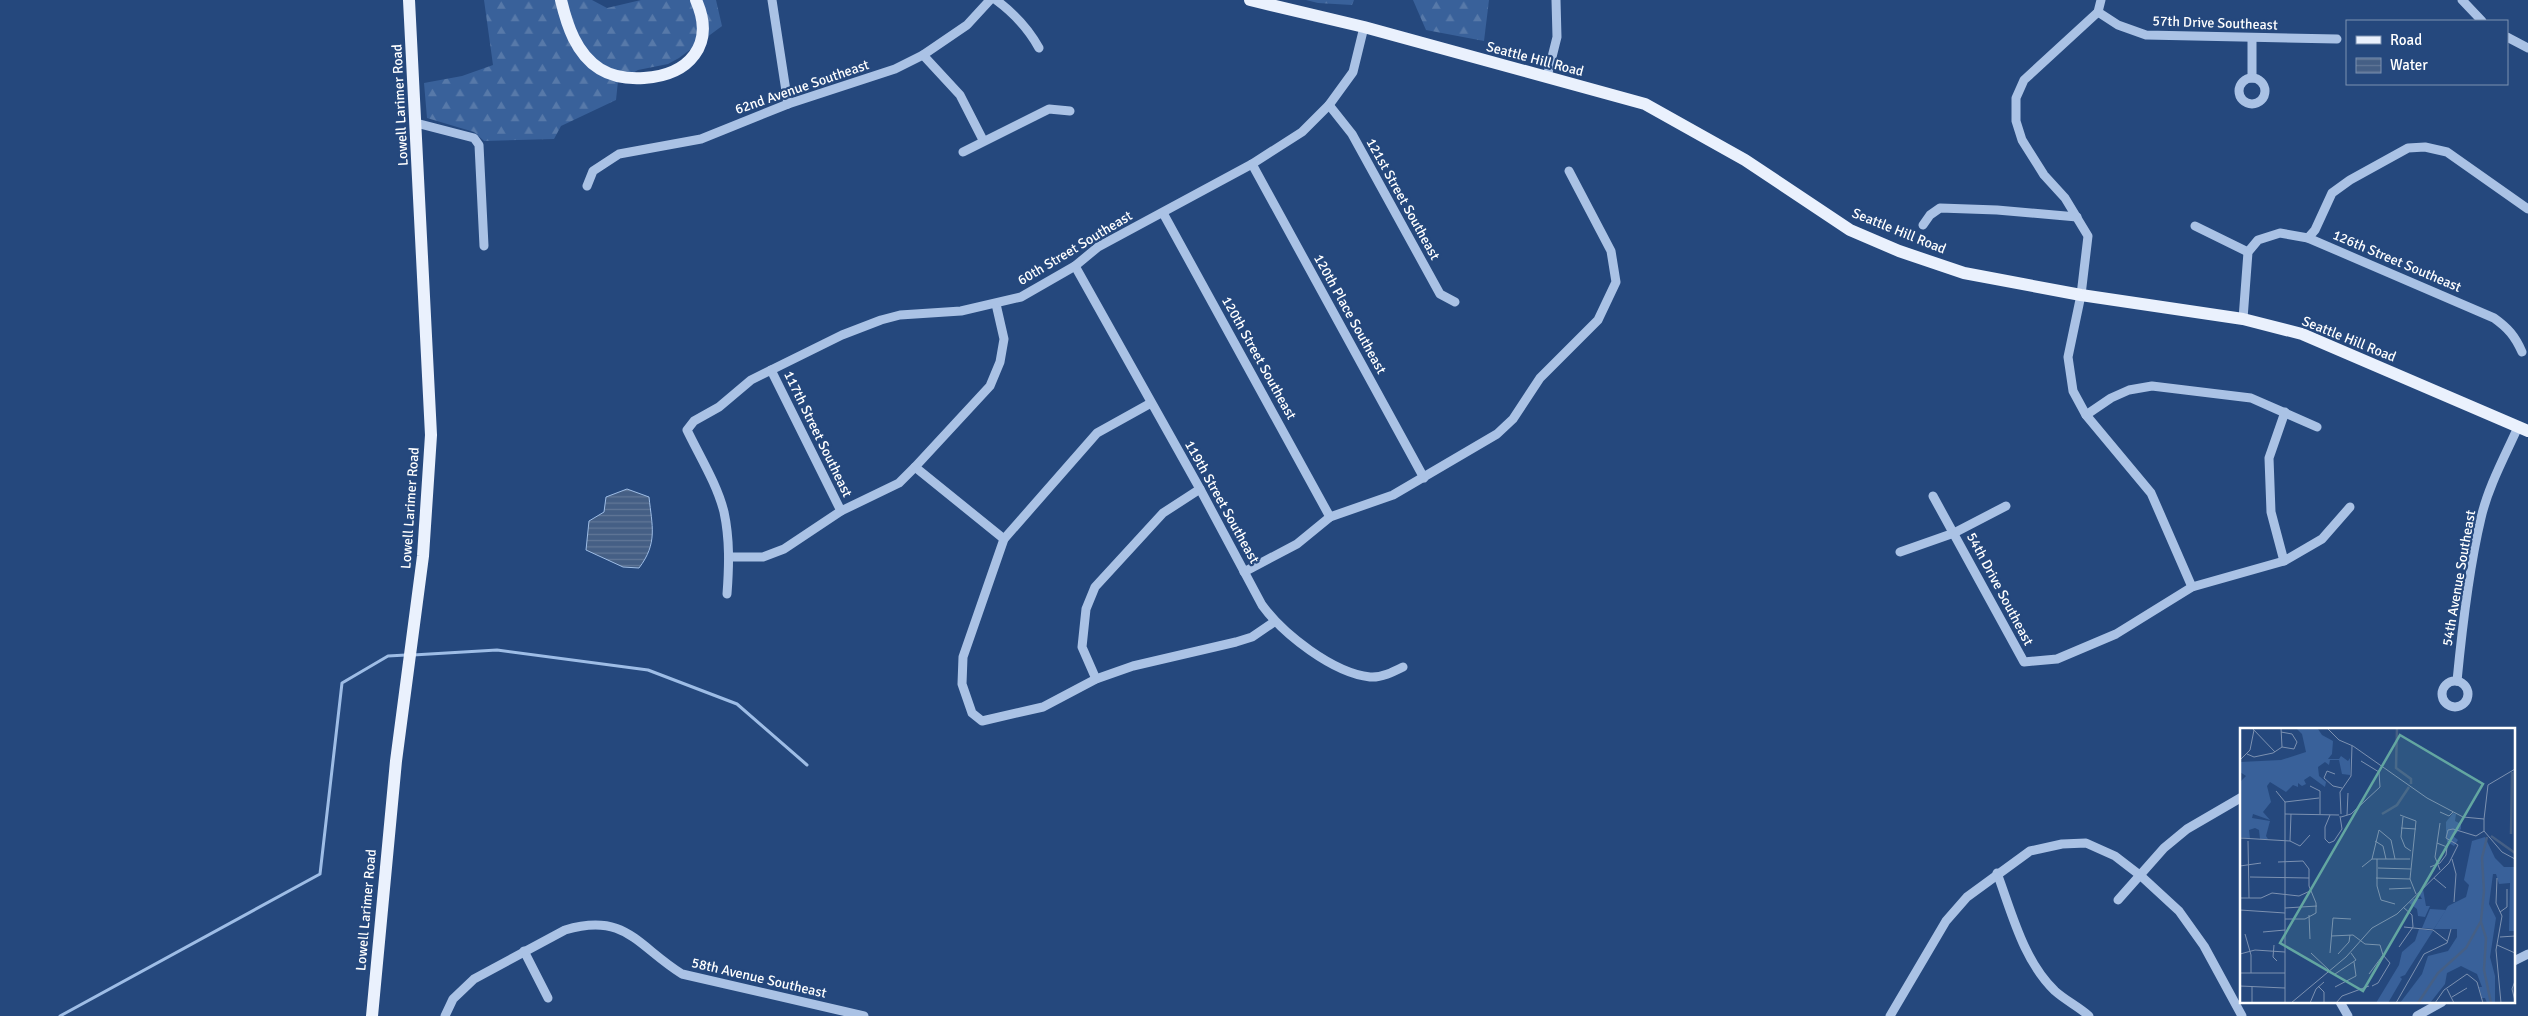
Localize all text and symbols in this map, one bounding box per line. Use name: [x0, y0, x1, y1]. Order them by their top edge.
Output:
street label: 57th Drive Southeast: [2152, 12, 2278, 34]
legend: [2346, 20, 2508, 85]
text: Road: [2390, 31, 2422, 49]
street label: Seattle Hill Road: [1485, 38, 1585, 80]
street label: Lowell Larimer Road: [388, 44, 412, 166]
street label: 62nd Avenue Southeast: [733, 56, 871, 118]
text: Water: [2390, 56, 2428, 74]
street label: 121st Street Southeast: [1362, 135, 1444, 263]
street label: Seattle Hill Road: [1849, 204, 1949, 258]
street label: 60th Street Southeast: [1015, 207, 1135, 289]
street label: 126th Street Southeast: [2330, 226, 2464, 296]
street label: 120th Place Southeast: [1310, 251, 1390, 377]
street label: 120th Street Southeast: [1218, 293, 1300, 423]
street label: Seattle Hill Road: [2299, 312, 2399, 366]
street label: 117th Street Southeast: [780, 368, 856, 500]
street label: 119th Street Southeast: [1181, 437, 1263, 567]
street label: Lowell Larimer Road: [397, 447, 423, 569]
street label: 54th Avenue Southeast: [2439, 508, 2479, 647]
street label: 54th Drive Southeast: [1963, 530, 2037, 648]
inset map: [2240, 728, 2516, 1004]
street label: Lowell Larimer Road: [352, 848, 380, 972]
street label: 58th Avenue Southeast: [690, 954, 828, 1002]

